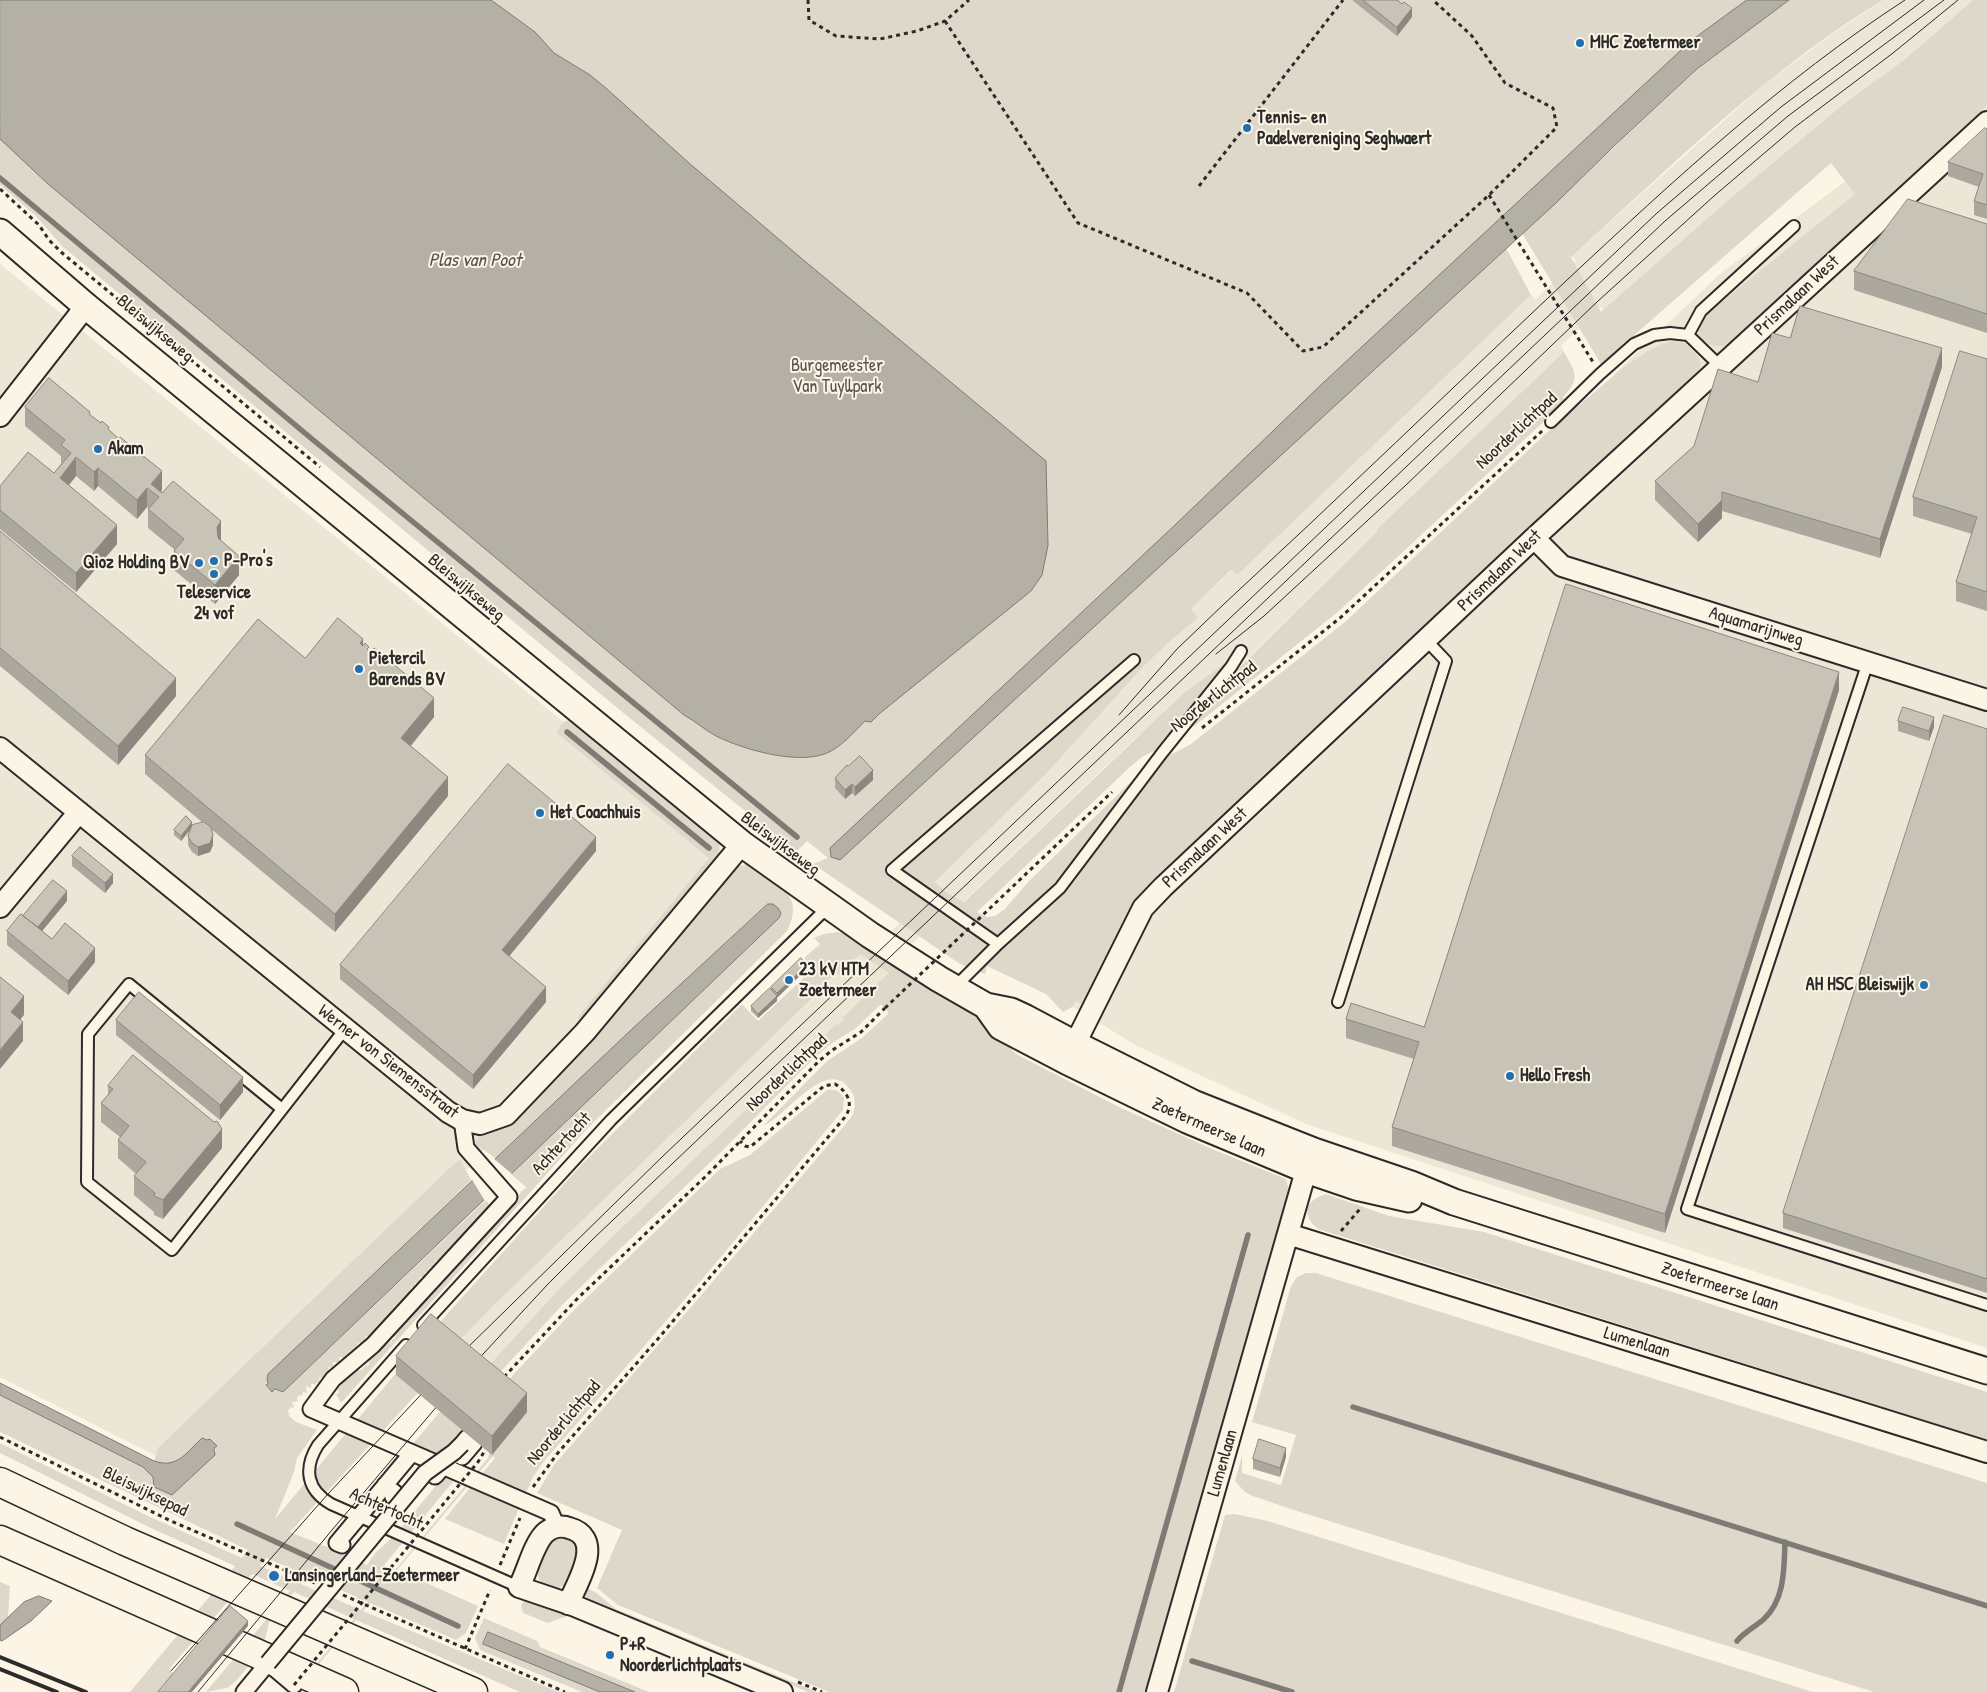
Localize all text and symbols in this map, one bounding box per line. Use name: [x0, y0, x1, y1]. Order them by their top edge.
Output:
place label: MHC Zoetermeer: [1590, 32, 1700, 54]
marker: MHC Zoetermeer: [1574, 37, 1586, 49]
place label: Tennis- en Padelvereniging Seghwaert: [1257, 107, 1431, 150]
marker: Tennis- en Padelvereniging Seghwaert: [1241, 122, 1253, 134]
water label: Plas van Poot: [429, 250, 521, 272]
street label: Prismalaan West: [1750, 251, 1844, 341]
street label: Bleiswijkseweg: [112, 291, 198, 367]
park label: Burgemeester Van Tuyllpark: [791, 355, 883, 398]
street label: Noorderlichtpad: [1472, 388, 1562, 474]
place label: Akam: [108, 438, 144, 460]
marker: Akam: [92, 443, 104, 455]
street label: Prismalaan West: [1454, 526, 1546, 616]
place label: P-Pro's: [224, 550, 273, 572]
street label: Bleiswijkseweg: [423, 550, 509, 626]
place label: Qioz Holding BV: [83, 552, 189, 574]
marker: P-Pro's: [208, 555, 220, 567]
marker: Qioz Holding BV: [193, 557, 205, 569]
marker: Teleservice 24 vof: [208, 568, 220, 580]
place label: Teleservice 24 vof: [177, 582, 251, 624]
street label: Aquamarijnweg: [1706, 602, 1806, 652]
place label: Pietercil Barends BV: [369, 648, 445, 691]
street label: Noorderlichtpad: [1167, 657, 1261, 737]
marker: Pietercil Barends BV: [353, 663, 365, 675]
place label: Het Coachhuis: [550, 802, 640, 824]
street label: Prismalaan West: [1158, 803, 1252, 893]
marker: Het Coachhuis: [534, 807, 546, 819]
street label: Bleiswijkseweg: [736, 807, 824, 881]
place label: 23 kV HTM Zoetermeer: [799, 959, 876, 1002]
marker: 23 kV HTM Zoetermeer: [783, 974, 795, 986]
place label: AH HSC Bleiswijk: [1806, 974, 1914, 996]
marker: AH HSC Bleiswijk: [1918, 979, 1930, 991]
street label: Werner von Siemensstraat: [313, 1000, 463, 1124]
street label: Noorderlichtpad: [742, 1030, 832, 1116]
place label: Hello Fresh: [1520, 1065, 1590, 1087]
marker: Hello Fresh: [1504, 1070, 1516, 1082]
street label: Zoetermeerse laan: [1149, 1093, 1269, 1163]
street label: Achtertocht: [528, 1108, 596, 1180]
street label: Zoetermeerse laan: [1658, 1258, 1782, 1316]
street label: Lumenlaan: [1601, 1323, 1673, 1363]
street label: Noorderlichtpad: [522, 1376, 606, 1470]
street label: Lumenlaan: [1203, 1427, 1243, 1499]
street label: Bleiswijksepad: [99, 1462, 191, 1522]
street label: Achtertocht: [346, 1483, 426, 1535]
place label: Lansingerland-Zoetermeer: [285, 1565, 460, 1587]
marker: Lansingerland-Zoetermeer: [267, 1569, 281, 1583]
place label: P+R Noorderlichtplaats: [620, 1634, 741, 1676]
marker: P+R Noorderlichtplaats: [604, 1649, 616, 1661]

